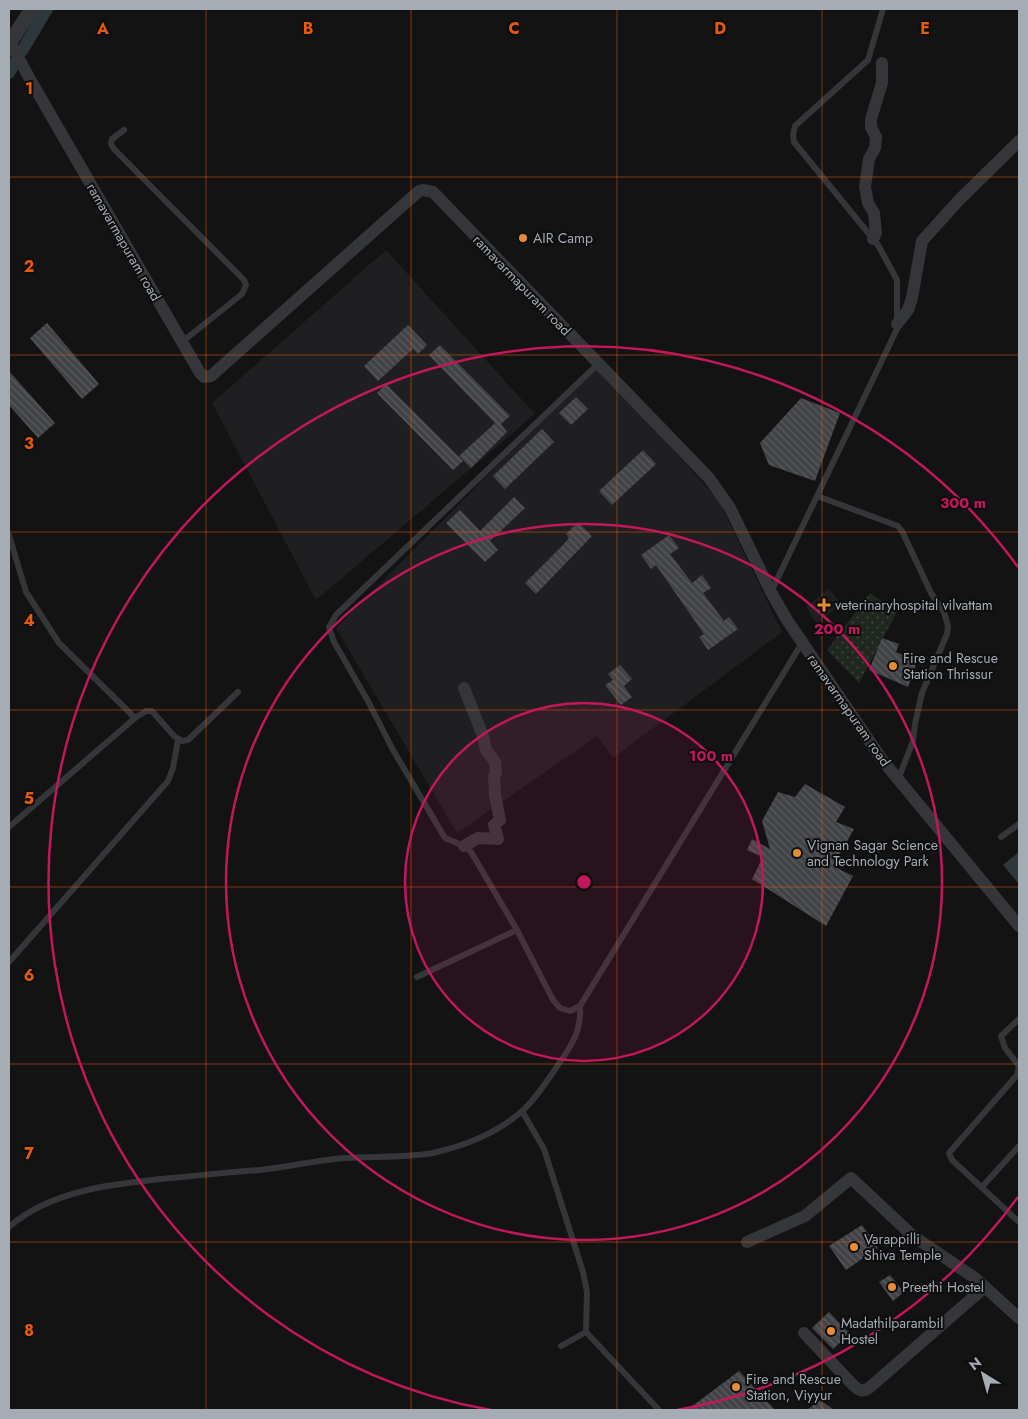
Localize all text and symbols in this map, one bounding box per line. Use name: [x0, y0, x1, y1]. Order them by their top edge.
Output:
text: A: [96, 17, 109, 40]
text: B: [303, 17, 313, 40]
text: C: [508, 17, 520, 40]
text: D: [714, 17, 726, 40]
text: E: [920, 17, 930, 40]
text: 1: [25, 77, 33, 100]
street label: ramavarmapuram road: [82, 179, 166, 305]
place label: AIR Camp: [533, 228, 593, 248]
street label: ramavarmapuram road: [468, 230, 576, 340]
marker: AIR Camp: [517, 232, 529, 244]
text: 2: [24, 255, 34, 278]
text: 3: [24, 432, 34, 455]
text: 300 m: [940, 492, 986, 514]
place label: veterinaryhospital vilvattam: [835, 595, 993, 615]
marker: veterinaryhospital vilvattam: [817, 598, 831, 612]
text: 4: [23, 609, 35, 632]
text: 200 m: [814, 618, 860, 640]
place label: Fire and Rescue Station Thrissur: [903, 648, 998, 684]
street label: ramavarmapuram road: [803, 650, 895, 770]
marker: Fire and Rescue Station Thrissur: [887, 660, 899, 672]
text: 100 m: [689, 745, 733, 767]
text: 5: [24, 787, 34, 810]
place label: Vignan Sagar Science and Technology Park: [807, 835, 938, 871]
marker: Vignan Sagar Science and Technology Park: [791, 847, 803, 859]
centre of rings: [575, 873, 593, 891]
text: 6: [24, 964, 34, 987]
text: 7: [24, 1142, 34, 1165]
place label: Varappilli Shiva Temple: [864, 1229, 941, 1265]
marker: Varappilli Shiva Temple: [848, 1241, 860, 1253]
place label: Preethi Hostel: [902, 1277, 984, 1297]
marker: Preethi Hostel: [886, 1281, 898, 1293]
place label: Madathilparambil Hostel: [841, 1313, 943, 1349]
text: 8: [24, 1319, 34, 1342]
marker: Madathilparambil Hostel: [825, 1325, 837, 1337]
north arrow: [958, 1349, 1008, 1399]
text: N: [965, 1352, 986, 1375]
place label: Fire and Rescue Station, Viyyur: [746, 1369, 841, 1405]
marker: Fire and Rescue Station, Viyyur: [730, 1381, 742, 1393]

